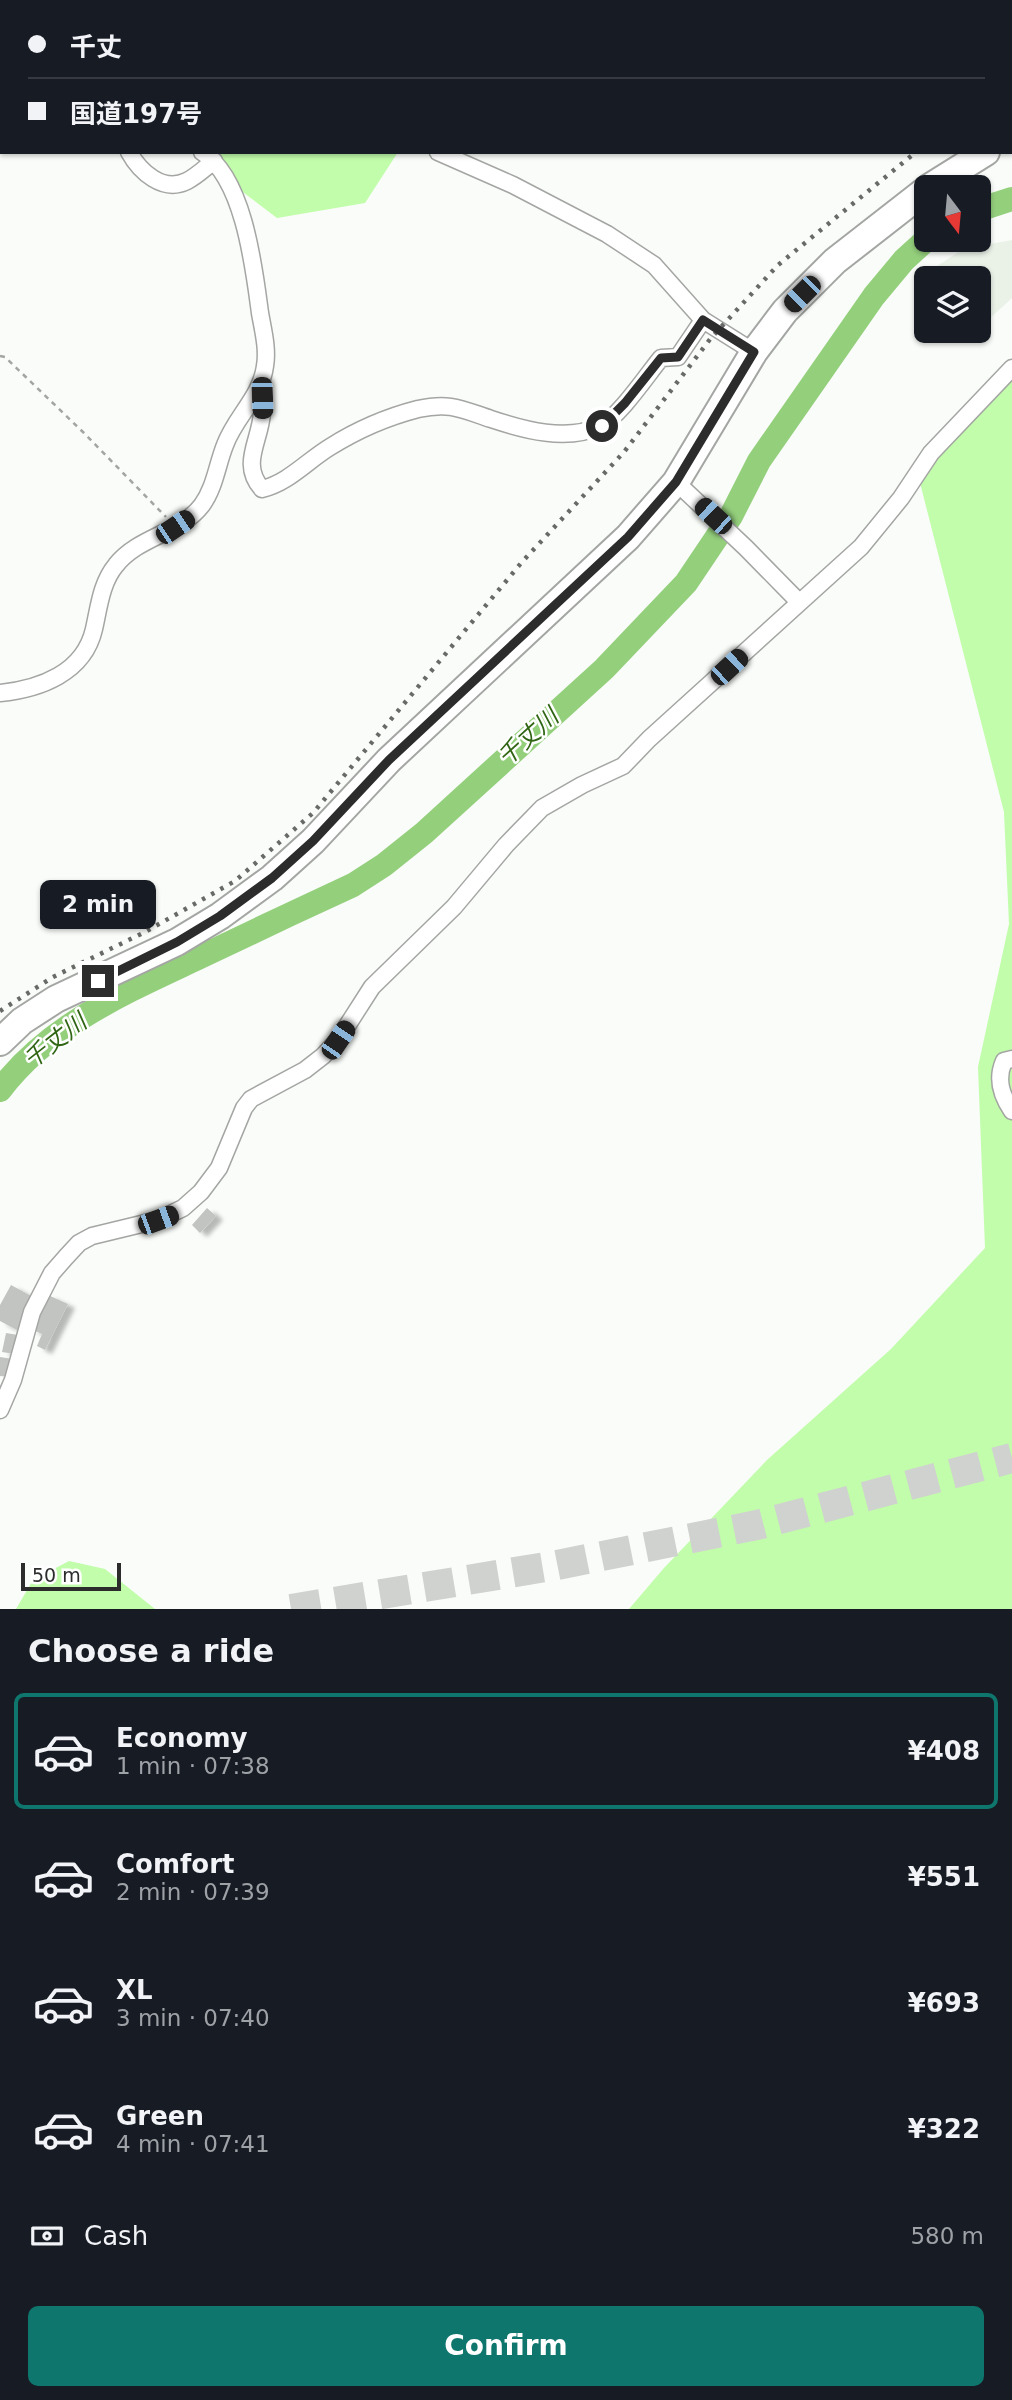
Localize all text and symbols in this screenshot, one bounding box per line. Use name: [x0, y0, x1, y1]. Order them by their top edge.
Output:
text: 千丈: [70, 32, 122, 62]
text: 国道197号: [70, 99, 202, 129]
north arrow: [914, 175, 990, 252]
map controls: [914, 175, 991, 343]
button: layers: [914, 266, 991, 343]
car: [780, 272, 825, 316]
car: [251, 377, 274, 419]
route start: [586, 410, 618, 442]
car: [691, 494, 736, 538]
car: [152, 507, 199, 547]
car: [707, 645, 752, 689]
water label: 千丈川: [492, 700, 566, 771]
callout: 2 min: [40, 880, 156, 928]
text: 2 min: [62, 891, 134, 917]
route end: [82, 965, 114, 997]
water label: 千丈川: [18, 1006, 94, 1074]
car: [318, 1017, 359, 1063]
car: [135, 1203, 182, 1237]
scale bar: [21, 1560, 121, 1592]
text: 50 m: [32, 1564, 81, 1586]
text: Choose a ride: [28, 1632, 274, 1670]
icon: car: [32, 1720, 95, 1783]
text: Economy: [116, 1723, 247, 1753]
text: ¥408: [908, 1736, 980, 1766]
text: 1 min · 07:38: [116, 1753, 270, 1779]
icon: car: [32, 1846, 95, 1909]
text: Comfort: [116, 1849, 234, 1879]
text: ¥551: [908, 1862, 980, 1892]
text: 2 min · 07:39: [116, 1879, 270, 1905]
icon: car: [32, 1972, 95, 2035]
text: XL: [116, 1975, 153, 2005]
text: ¥693: [908, 1988, 980, 2018]
text: 3 min · 07:40: [116, 2005, 270, 2031]
icon: car: [32, 2098, 95, 2161]
text: Green: [116, 2101, 204, 2131]
text: ¥322: [908, 2114, 980, 2144]
text: 4 min · 07:41: [116, 2131, 270, 2157]
icon: cash: [28, 2217, 66, 2255]
text: Cash: [84, 2221, 148, 2251]
text: 580 m: [910, 2223, 984, 2249]
button: Confirm: [28, 2306, 984, 2386]

